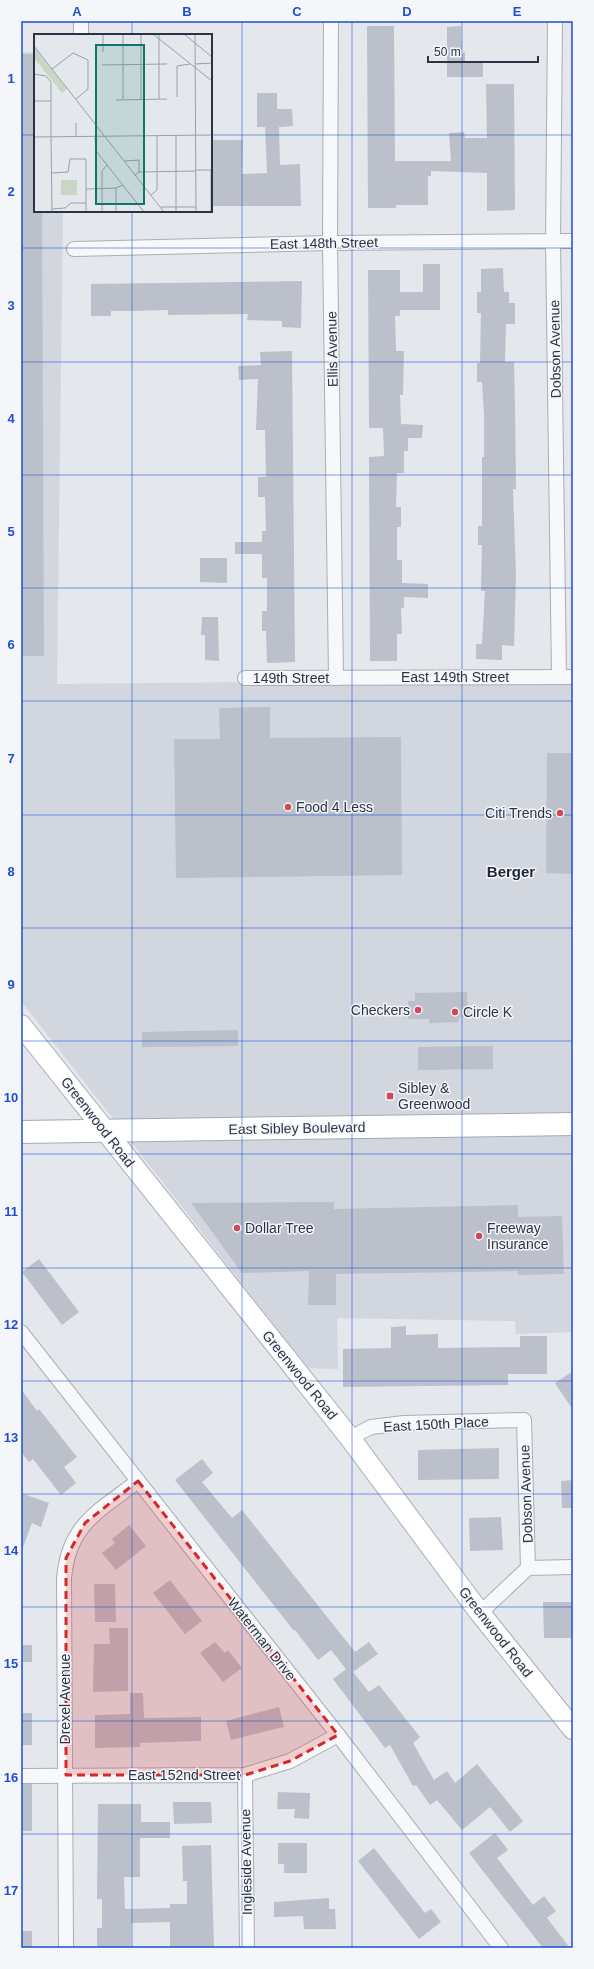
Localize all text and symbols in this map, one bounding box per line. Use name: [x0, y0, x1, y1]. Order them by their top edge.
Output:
text: A: [72, 4, 82, 19]
text: B: [182, 4, 192, 19]
text: C: [292, 4, 302, 19]
text: D: [402, 4, 412, 19]
text: E: [513, 4, 522, 19]
inset map: [34, 34, 212, 212]
scale bar: [428, 38, 538, 64]
text: 50 m: [434, 45, 461, 59]
text: 1: [7, 71, 15, 86]
text: 2: [7, 184, 15, 199]
street label: East 148th Street: [270, 234, 378, 252]
text: 3: [7, 298, 15, 313]
street label: Dobson Avenue: [546, 299, 564, 398]
street label: Ellis Avenue: [323, 311, 341, 387]
text: 4: [7, 411, 15, 426]
text: 5: [7, 524, 15, 539]
text: 6: [7, 637, 15, 652]
street label: East 149th Street: [401, 669, 509, 685]
street label: 149th Street: [253, 670, 329, 686]
text: 7: [7, 751, 15, 766]
place label: Food 4 Less: [296, 799, 373, 815]
marker: Food 4 Less: [283, 802, 293, 812]
place label: Citi Trends: [485, 805, 552, 821]
marker: Citi Trends: [555, 808, 565, 818]
district label: Berger: [487, 863, 535, 880]
text: 8: [7, 864, 15, 879]
text: 9: [7, 977, 15, 992]
place label: Checkers: [351, 1002, 410, 1018]
place label: Circle K: [463, 1004, 513, 1020]
marker: Checkers: [413, 1005, 423, 1015]
marker: Circle K: [450, 1007, 460, 1017]
street label: Greenwood Road: [58, 1074, 138, 1170]
place label: Sibley & Greenwood: [398, 1080, 470, 1112]
text: 10: [4, 1090, 18, 1105]
marker: Sibley & Greenwood: [385, 1091, 395, 1101]
street label: East Sibley Boulevard: [228, 1119, 366, 1137]
text: 11: [4, 1204, 18, 1219]
place label: Dollar Tree: [245, 1220, 314, 1236]
place label: Freeway Insurance: [487, 1220, 549, 1252]
marker: Dollar Tree: [232, 1223, 242, 1233]
marker: Freeway Insurance: [474, 1231, 484, 1241]
text: 12: [4, 1317, 18, 1332]
street label: Greenwood Road: [259, 1327, 341, 1423]
street label: East 150th Place: [383, 1413, 489, 1435]
text: 13: [4, 1430, 18, 1445]
street label: Dobson Avenue: [516, 1444, 536, 1544]
text: 14: [4, 1543, 19, 1558]
street label: Greenwood Road: [456, 1584, 536, 1680]
street label: Waterman Drive: [225, 1594, 299, 1684]
street label: Drexel Avenue: [57, 1653, 73, 1744]
text: 15: [4, 1656, 18, 1671]
street label: East 152nd Street: [128, 1767, 240, 1783]
text: 16: [4, 1770, 18, 1785]
street label: Ingleside Avenue: [237, 1808, 255, 1915]
text: 17: [4, 1883, 18, 1898]

